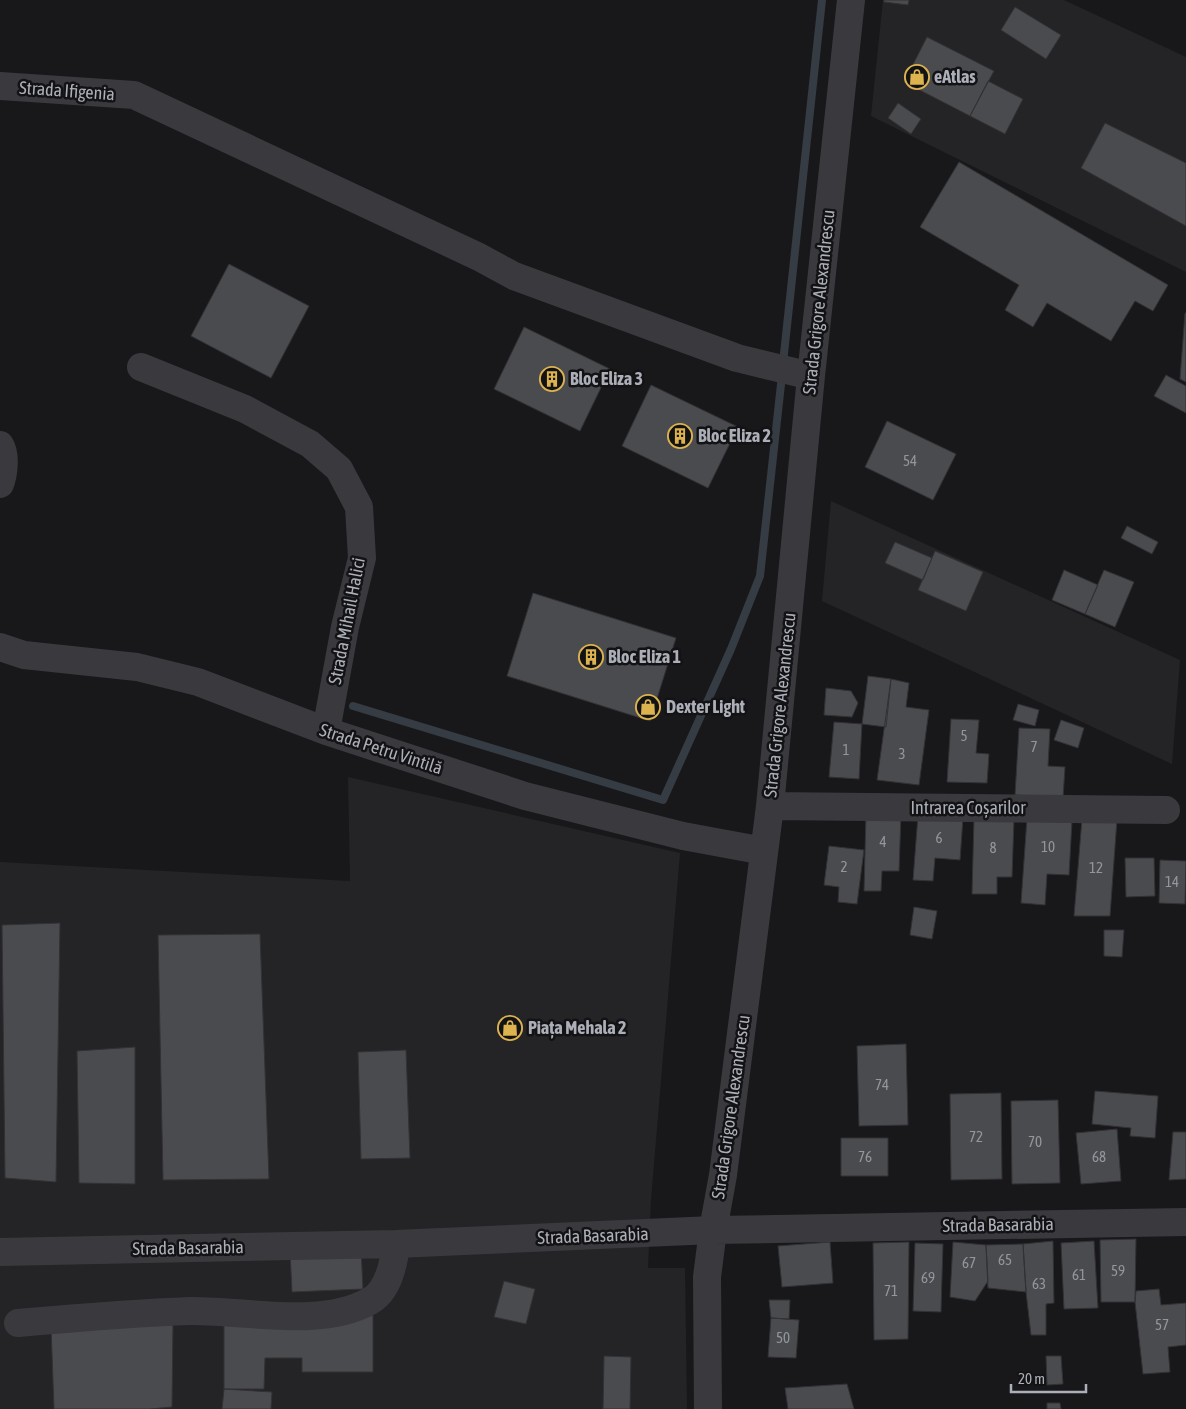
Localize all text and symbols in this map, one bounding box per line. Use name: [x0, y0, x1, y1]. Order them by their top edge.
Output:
shop icon: eAtlas: [904, 64, 930, 90]
place label: eAtlas: [934, 66, 976, 87]
street label: Strada Ifigenia: [18, 77, 116, 104]
street label: Strada Grigore Alexandrescu: [798, 208, 839, 395]
building icon: Bloc Eliza 3: [539, 366, 565, 392]
place label: Bloc Eliza 3: [570, 368, 643, 389]
building icon: Bloc Eliza 2: [667, 423, 693, 449]
place label: Bloc Eliza 2: [698, 425, 771, 446]
house number: 54: [903, 452, 917, 469]
street label: Strada Mihail Halici: [324, 556, 369, 686]
street label: Strada Grigore Alexandrescu: [759, 611, 800, 798]
building icon: Bloc Eliza 1: [578, 644, 604, 670]
place label: Bloc Eliza 1: [608, 646, 681, 667]
shop icon: Dexter Light: [635, 694, 661, 720]
place label: Dexter Light: [666, 696, 746, 717]
street label: Strada Petru Vintilă: [317, 719, 445, 778]
house number: 5: [960, 727, 968, 744]
house number: 7: [1030, 738, 1038, 755]
house number: 1: [842, 741, 850, 758]
house number: 3: [898, 745, 906, 762]
street label: Intrarea Coșarilor: [910, 797, 1026, 818]
house number: 6: [935, 829, 943, 846]
house number: 4: [879, 833, 887, 850]
house number: 10: [1041, 838, 1055, 855]
house number: 8: [989, 839, 997, 856]
house number: 2: [840, 858, 848, 875]
house number: 12: [1089, 859, 1103, 876]
house number: 14: [1165, 873, 1179, 890]
street label: Strada Grigore Alexandrescu: [707, 1014, 754, 1200]
shop icon: Piața Mehala 2: [497, 1015, 523, 1041]
place label: Piața Mehala 2: [528, 1017, 627, 1039]
house number: 74: [875, 1076, 889, 1093]
house number: 72: [969, 1128, 983, 1145]
house number: 70: [1028, 1133, 1042, 1150]
house number: 76: [858, 1148, 872, 1165]
house number: 68: [1092, 1148, 1106, 1165]
street label: Strada Basarabia: [942, 1213, 1054, 1236]
street label: Strada Basarabia: [537, 1223, 649, 1248]
street label: Strada Basarabia: [132, 1236, 244, 1259]
house number: 65: [998, 1251, 1012, 1268]
house number: 67: [962, 1254, 976, 1271]
house number: 59: [1111, 1262, 1125, 1279]
house number: 61: [1072, 1266, 1086, 1283]
house number: 69: [921, 1269, 935, 1286]
house number: 63: [1032, 1275, 1046, 1292]
house number: 71: [884, 1282, 898, 1299]
house number: 57: [1155, 1316, 1169, 1333]
house number: 50: [776, 1329, 790, 1346]
scale bar: [1011, 1362, 1086, 1394]
text: 20 m: [1018, 1370, 1045, 1387]

